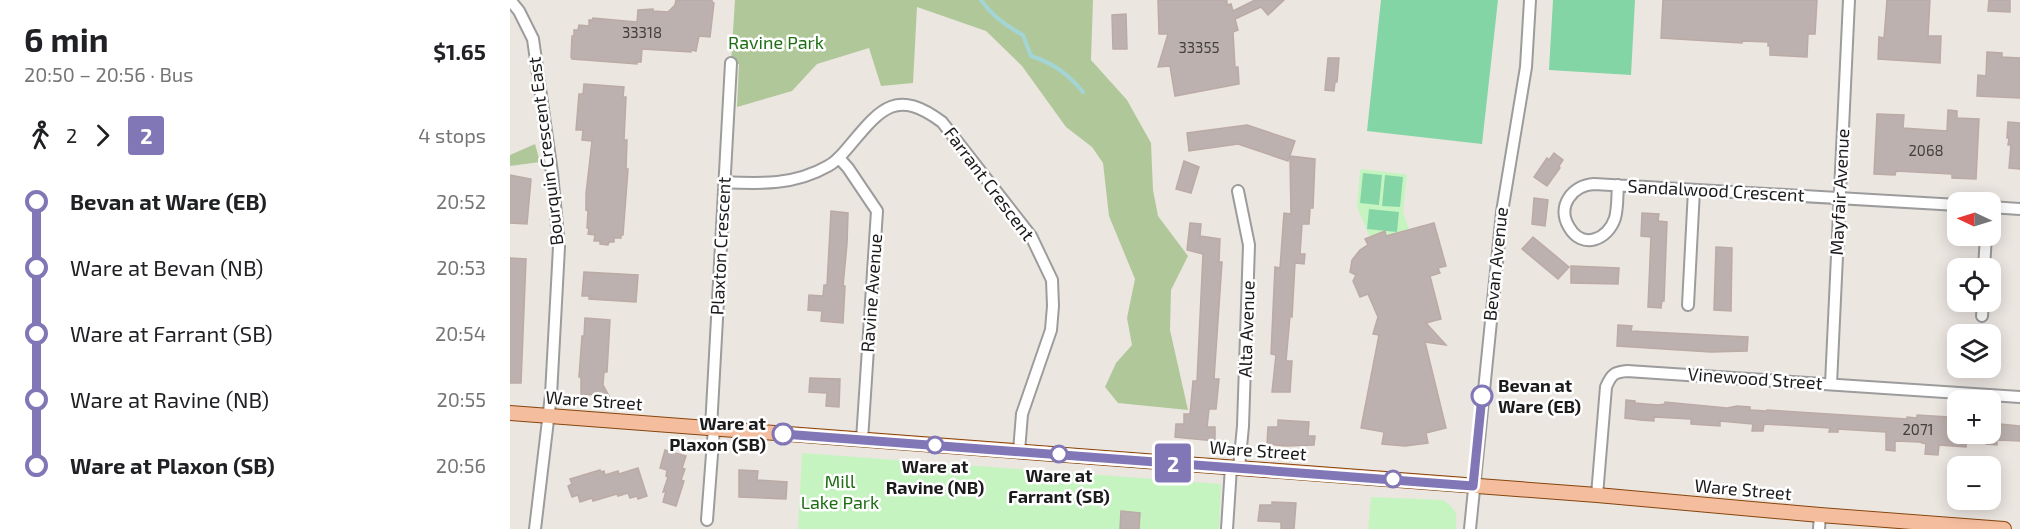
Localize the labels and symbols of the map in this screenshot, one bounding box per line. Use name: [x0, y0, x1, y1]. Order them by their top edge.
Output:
house number: 33318: [622, 23, 662, 41]
park label: Ravine Park: [728, 31, 824, 53]
house number: 33355: [1178, 38, 1220, 56]
street label: Bourquin Crescent East: [523, 55, 567, 247]
street label: Farrant Crescent: [940, 122, 1040, 245]
street label: Mayfair Avenue: [1825, 128, 1853, 256]
house number: 2068: [1908, 141, 1944, 159]
street label: Sandalwood Crescent: [1627, 174, 1805, 206]
street label: Plaxton Crescent: [705, 176, 735, 316]
north arrow: [1947, 192, 2001, 246]
street label: Bevan Avenue: [1478, 206, 1512, 322]
street label: Ravine Avenue: [856, 233, 886, 353]
street label: Alta Avenue: [1233, 280, 1259, 378]
street label: Vinewood Street: [1687, 362, 1823, 394]
place label: Bevan at Ware (EB): [1498, 374, 1581, 417]
marker: Bevan at Ware (EB): [1471, 385, 1493, 407]
street label: Ware Street: [545, 386, 644, 414]
place label: Ware at Plaxon (SB): [669, 412, 767, 455]
house number: 2071: [1902, 420, 1934, 438]
marker: Ware at Plaxon (SB): [772, 423, 794, 445]
marker: Ware at Ravine (NB): [926, 436, 944, 454]
street label: Ware Street: [1209, 436, 1308, 464]
line badge: 2: [1154, 444, 1192, 482]
marker: Ware at Farrant (SB): [1050, 445, 1068, 463]
place label: Ware at Ravine (NB): [886, 455, 984, 498]
place label: Ware at Farrant (SB): [1008, 464, 1110, 507]
park label: Mill Lake Park: [801, 470, 879, 513]
unlabelled marker: [1384, 470, 1402, 488]
street label: Ware Street: [1694, 474, 1793, 504]

